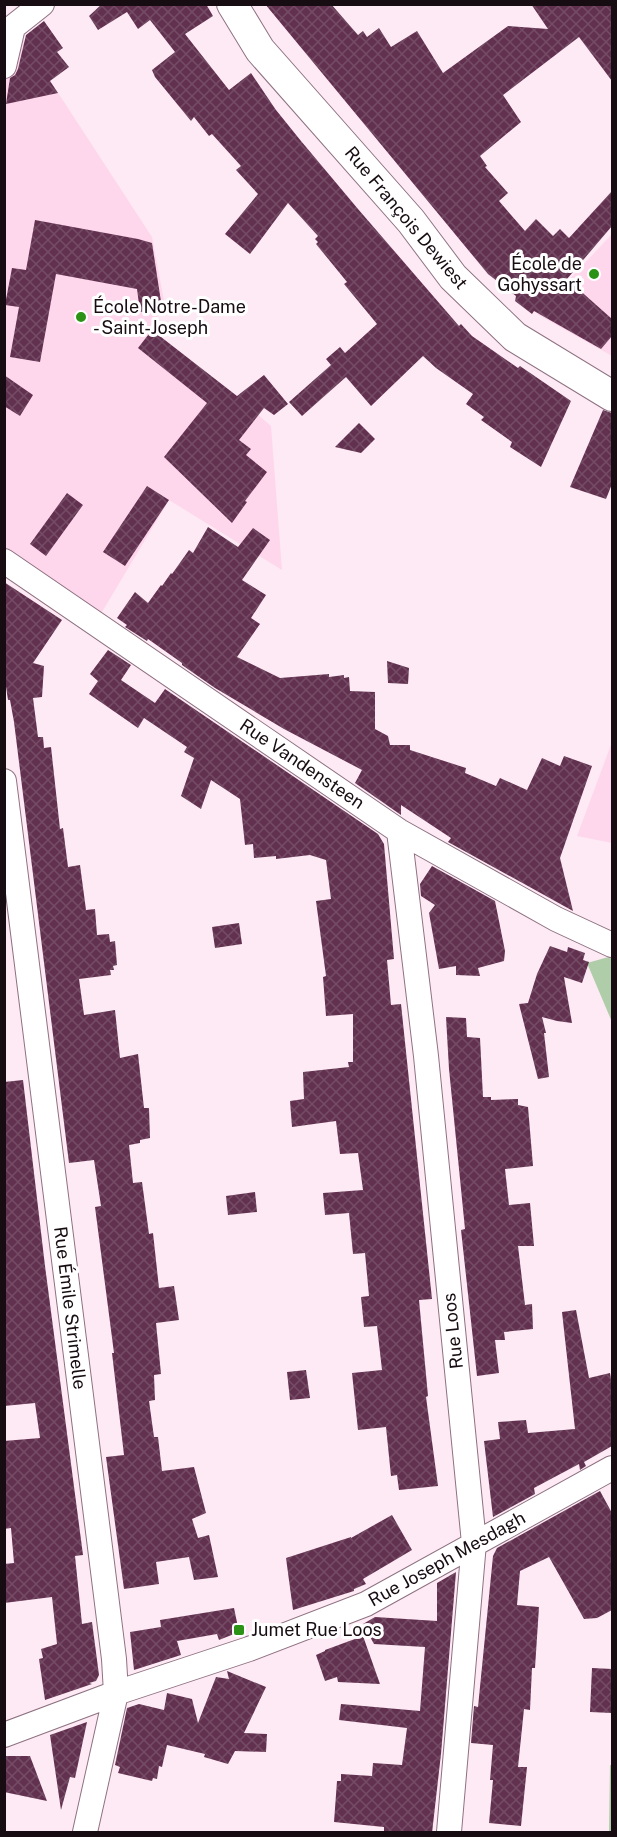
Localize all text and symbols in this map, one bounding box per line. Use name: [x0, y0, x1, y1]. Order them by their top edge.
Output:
street label: Rue François Dewiest: [341, 142, 472, 293]
place label: École de Gohyssart: [497, 252, 582, 295]
marker: École de Gohyssart: [587, 267, 601, 281]
place label: École Notre-Dame - Saint-Joseph: [93, 295, 246, 338]
marker: École Notre-Dame - Saint-Joseph: [74, 310, 88, 324]
street label: Rue Vandensteen: [236, 714, 369, 813]
street label: Rue Émile Strimelle: [50, 1225, 92, 1391]
street label: Rue Loos: [438, 1292, 467, 1370]
street label: Rue Joseph Mesdagh: [365, 1507, 529, 1610]
place label: Jumet Rue Loos: [251, 1619, 382, 1640]
marker: Jumet Rue Loos: [232, 1623, 246, 1637]

